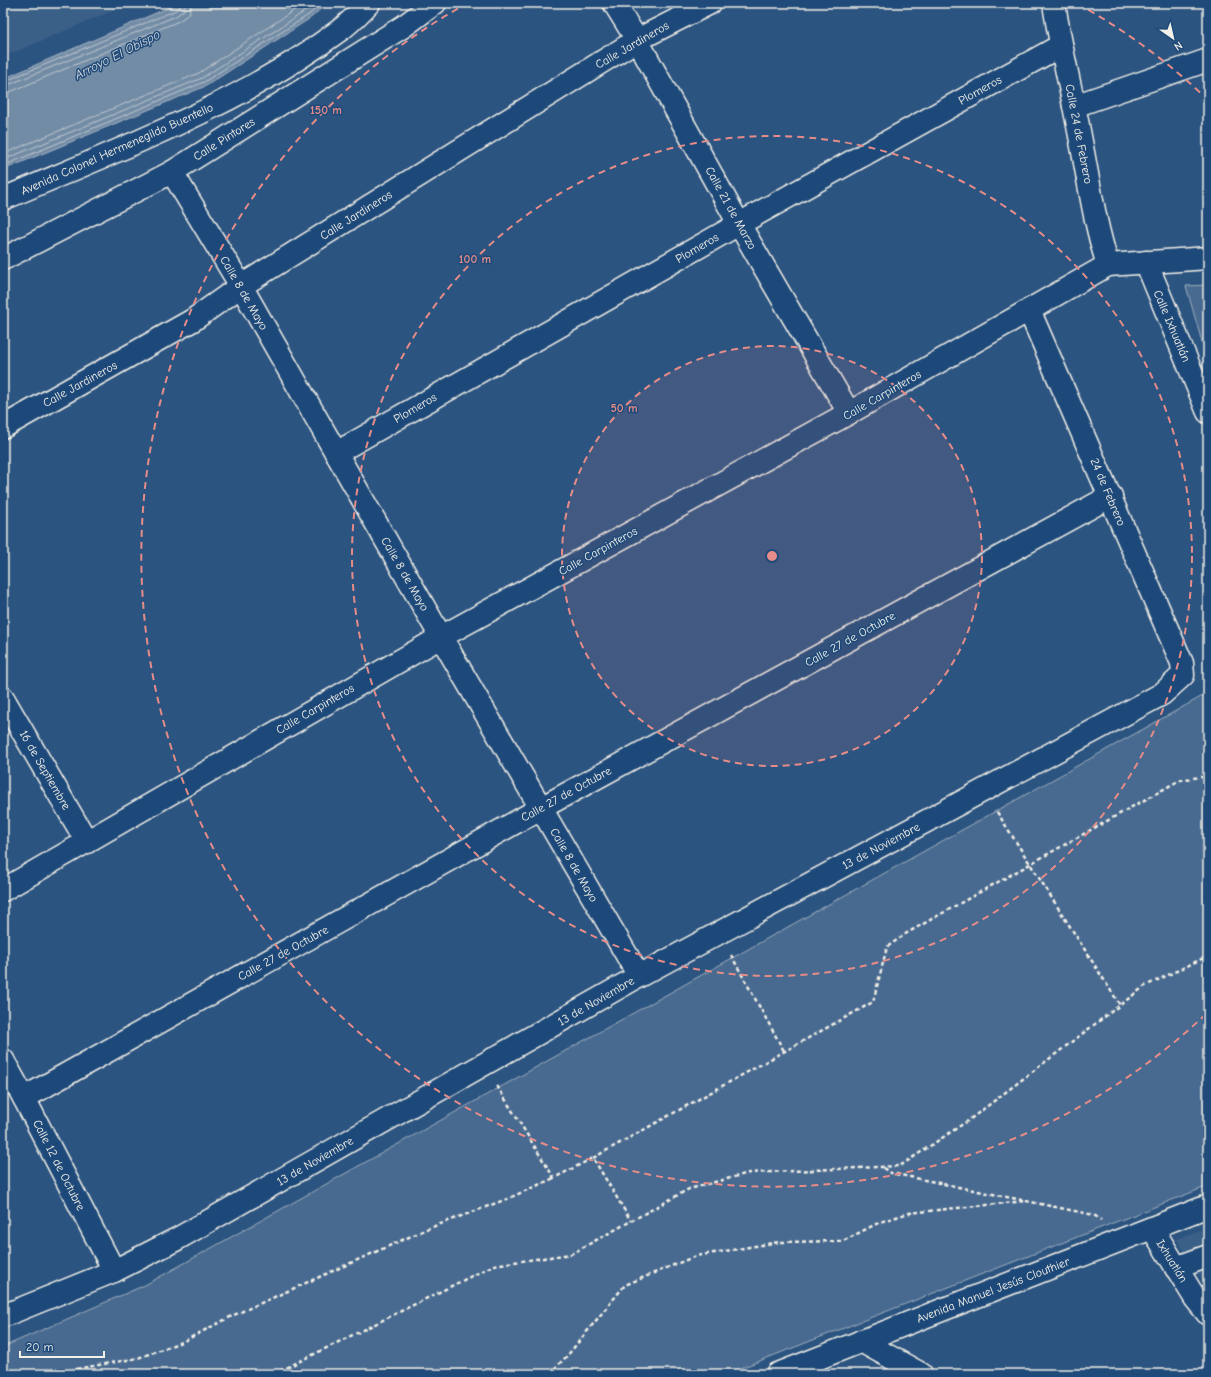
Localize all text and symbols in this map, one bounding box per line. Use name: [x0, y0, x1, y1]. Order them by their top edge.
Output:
street label: Calle Jardineros: [593, 18, 671, 72]
north arrow: [1153, 18, 1193, 58]
water label: Arroyo El Obispo: [71, 26, 163, 83]
text: N: [1172, 38, 1185, 53]
street label: Plomeros: [956, 72, 1004, 108]
street label: Calle 24 de Febrero: [1062, 83, 1096, 185]
street label: Avenida Colonel Hermenegildo Buentello: [19, 100, 215, 198]
text: 150 m: [310, 103, 342, 117]
street label: Calle Pintores: [191, 115, 257, 163]
street label: Calle 21 de Marzo: [702, 164, 760, 252]
street label: Calle Jardineros: [317, 187, 395, 243]
street label: Plomeros: [673, 230, 721, 266]
text: 100 m: [459, 252, 491, 266]
street label: Calle 8 de Mayo: [217, 253, 271, 333]
street label: Calle Ixhuatlán: [1151, 288, 1193, 364]
street label: Calle Jardineros: [41, 358, 119, 410]
street label: Calle Carpinteros: [840, 367, 924, 423]
street label: Plomeros: [391, 390, 439, 426]
text: 50 m: [610, 401, 638, 415]
street label: 24 de Febrero: [1087, 456, 1129, 528]
street label: Calle Carpinteros: [556, 524, 640, 578]
street label: Calle 8 de Mayo: [378, 534, 432, 614]
centre of rings: [765, 549, 779, 563]
street label: Calle 27 de Octubre: [802, 608, 898, 670]
street label: Calle Carpinteros: [273, 681, 357, 737]
street label: 16 de Septiembre: [17, 728, 73, 812]
street label: Calle 27 de Octubre: [518, 763, 614, 825]
street label: 13 de Noviembre: [840, 820, 922, 872]
street label: Calle 8 de Mayo: [547, 825, 601, 905]
street label: Calle 27 de Octubre: [235, 922, 331, 984]
street label: 13 de Noviembre: [555, 973, 637, 1029]
street label: Calle 12 de Octubre: [30, 1117, 88, 1213]
street label: 13 de Noviembre: [274, 1133, 356, 1189]
street label: Ixhuatlán: [1153, 1237, 1191, 1285]
street label: Avenida Manuel Jesús Clouthier: [914, 1254, 1072, 1326]
scale bar: [20, 1333, 104, 1359]
text: 20 m: [26, 1340, 54, 1354]

